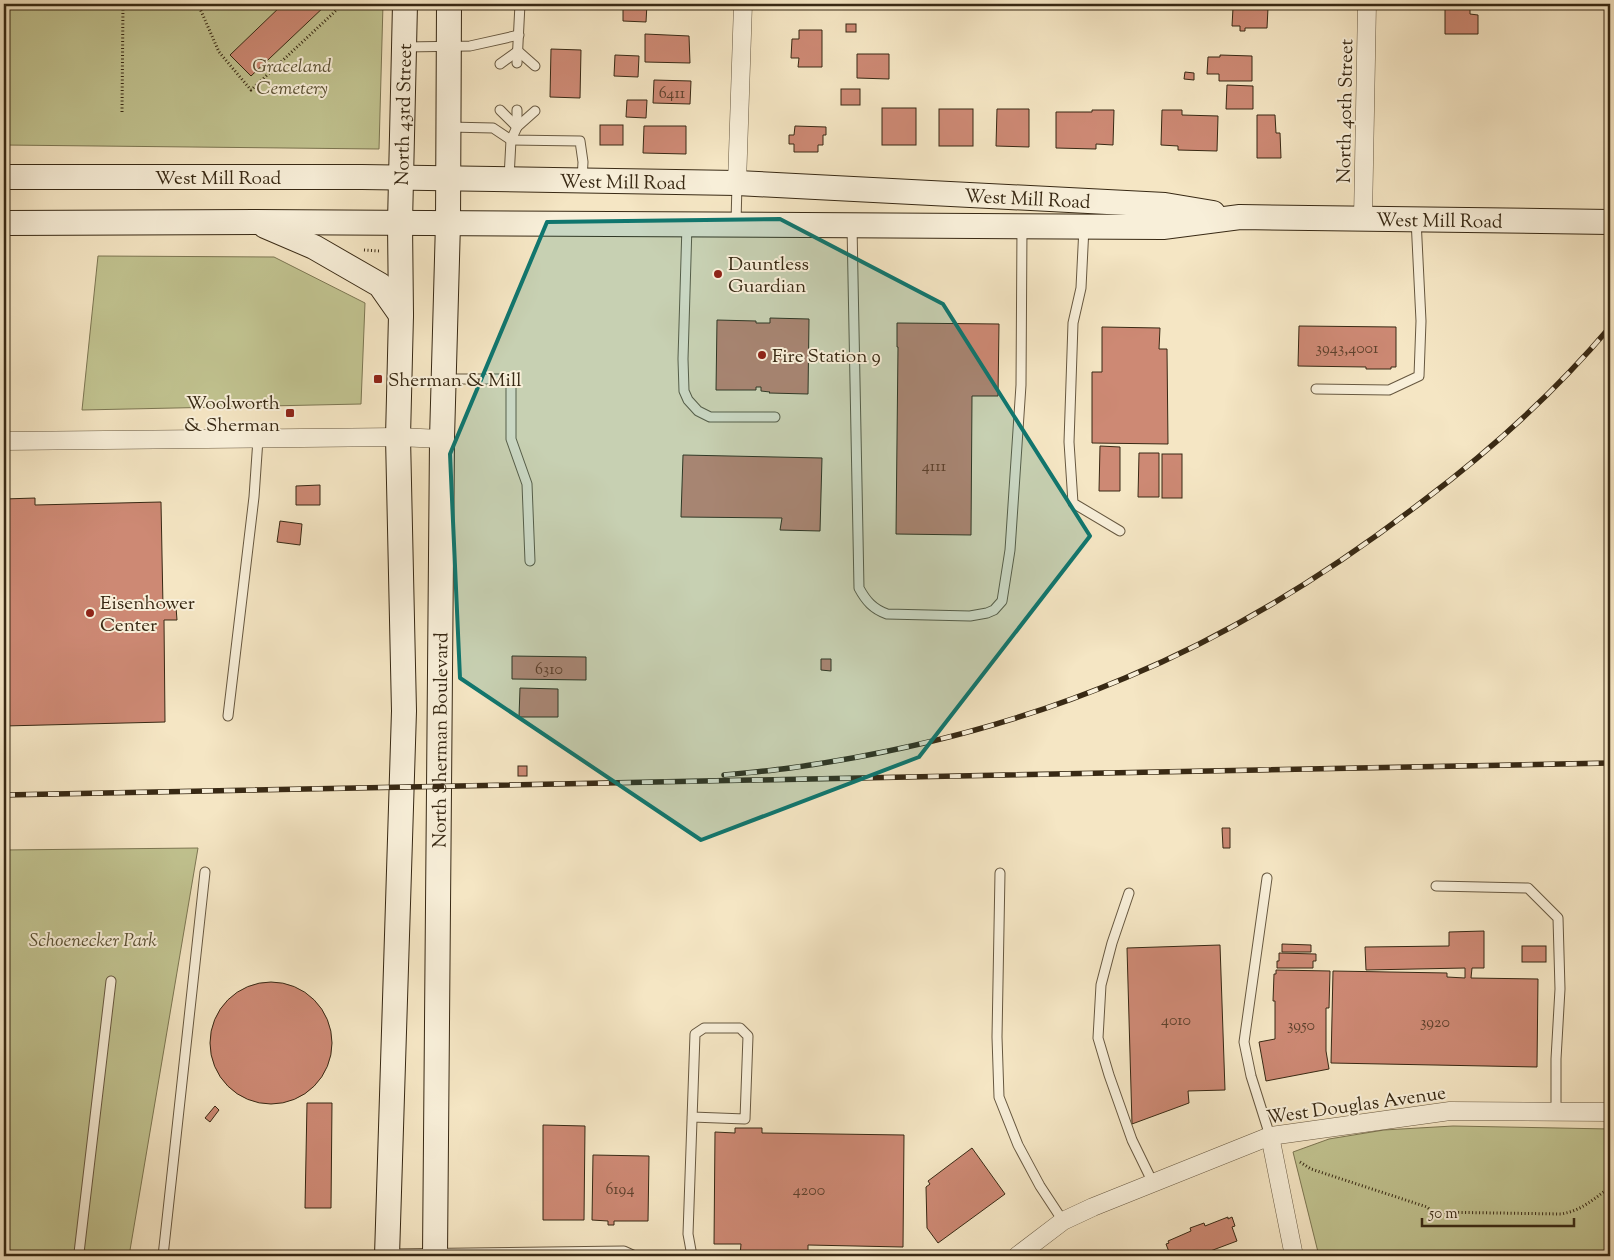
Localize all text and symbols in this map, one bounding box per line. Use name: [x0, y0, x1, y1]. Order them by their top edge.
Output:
street label: North 40th Street: [1332, 38, 1361, 183]
street label: North 43rd Street: [390, 43, 420, 186]
park label: Graceland Cemetery: [252, 54, 332, 103]
house number: 6411: [659, 83, 686, 106]
street label: West Mill Road: [155, 166, 281, 193]
street label: West Mill Road: [559, 169, 687, 198]
street label: West Mill Road: [964, 184, 1092, 217]
street label: West Mill Road: [1376, 208, 1503, 237]
place label: Dauntless Guardian: [728, 252, 809, 301]
marker: Dauntless Guardian: [712, 268, 724, 280]
house number: 3943,4001: [1316, 338, 1379, 361]
place label: Fire Station 9: [772, 344, 881, 371]
marker: Fire Station 9: [756, 349, 768, 361]
place label: Sherman & Mill: [388, 368, 522, 395]
marker: Sherman & Mill: [372, 373, 384, 385]
place label: Woolworth & Sherman: [184, 391, 280, 440]
marker: Woolworth & Sherman: [284, 407, 296, 419]
house number: 4111: [922, 456, 947, 479]
place label: Eisenhower Center: [100, 591, 195, 640]
marker: Eisenhower Center: [84, 607, 96, 619]
street label: North Sherman Boulevard: [427, 632, 456, 848]
house number: 6310: [535, 659, 563, 682]
park label: Schoenecker Park: [29, 928, 157, 955]
house number: 4010: [1161, 1010, 1191, 1033]
house number: 3920: [1420, 1012, 1450, 1035]
house number: 3950: [1287, 1015, 1315, 1038]
street label: West Douglas Avenue: [1265, 1081, 1448, 1132]
house number: 6194: [606, 1179, 634, 1202]
house number: 4200: [793, 1180, 825, 1203]
scale bar: [1422, 1195, 1574, 1227]
text: 50 m: [1428, 1204, 1458, 1225]

